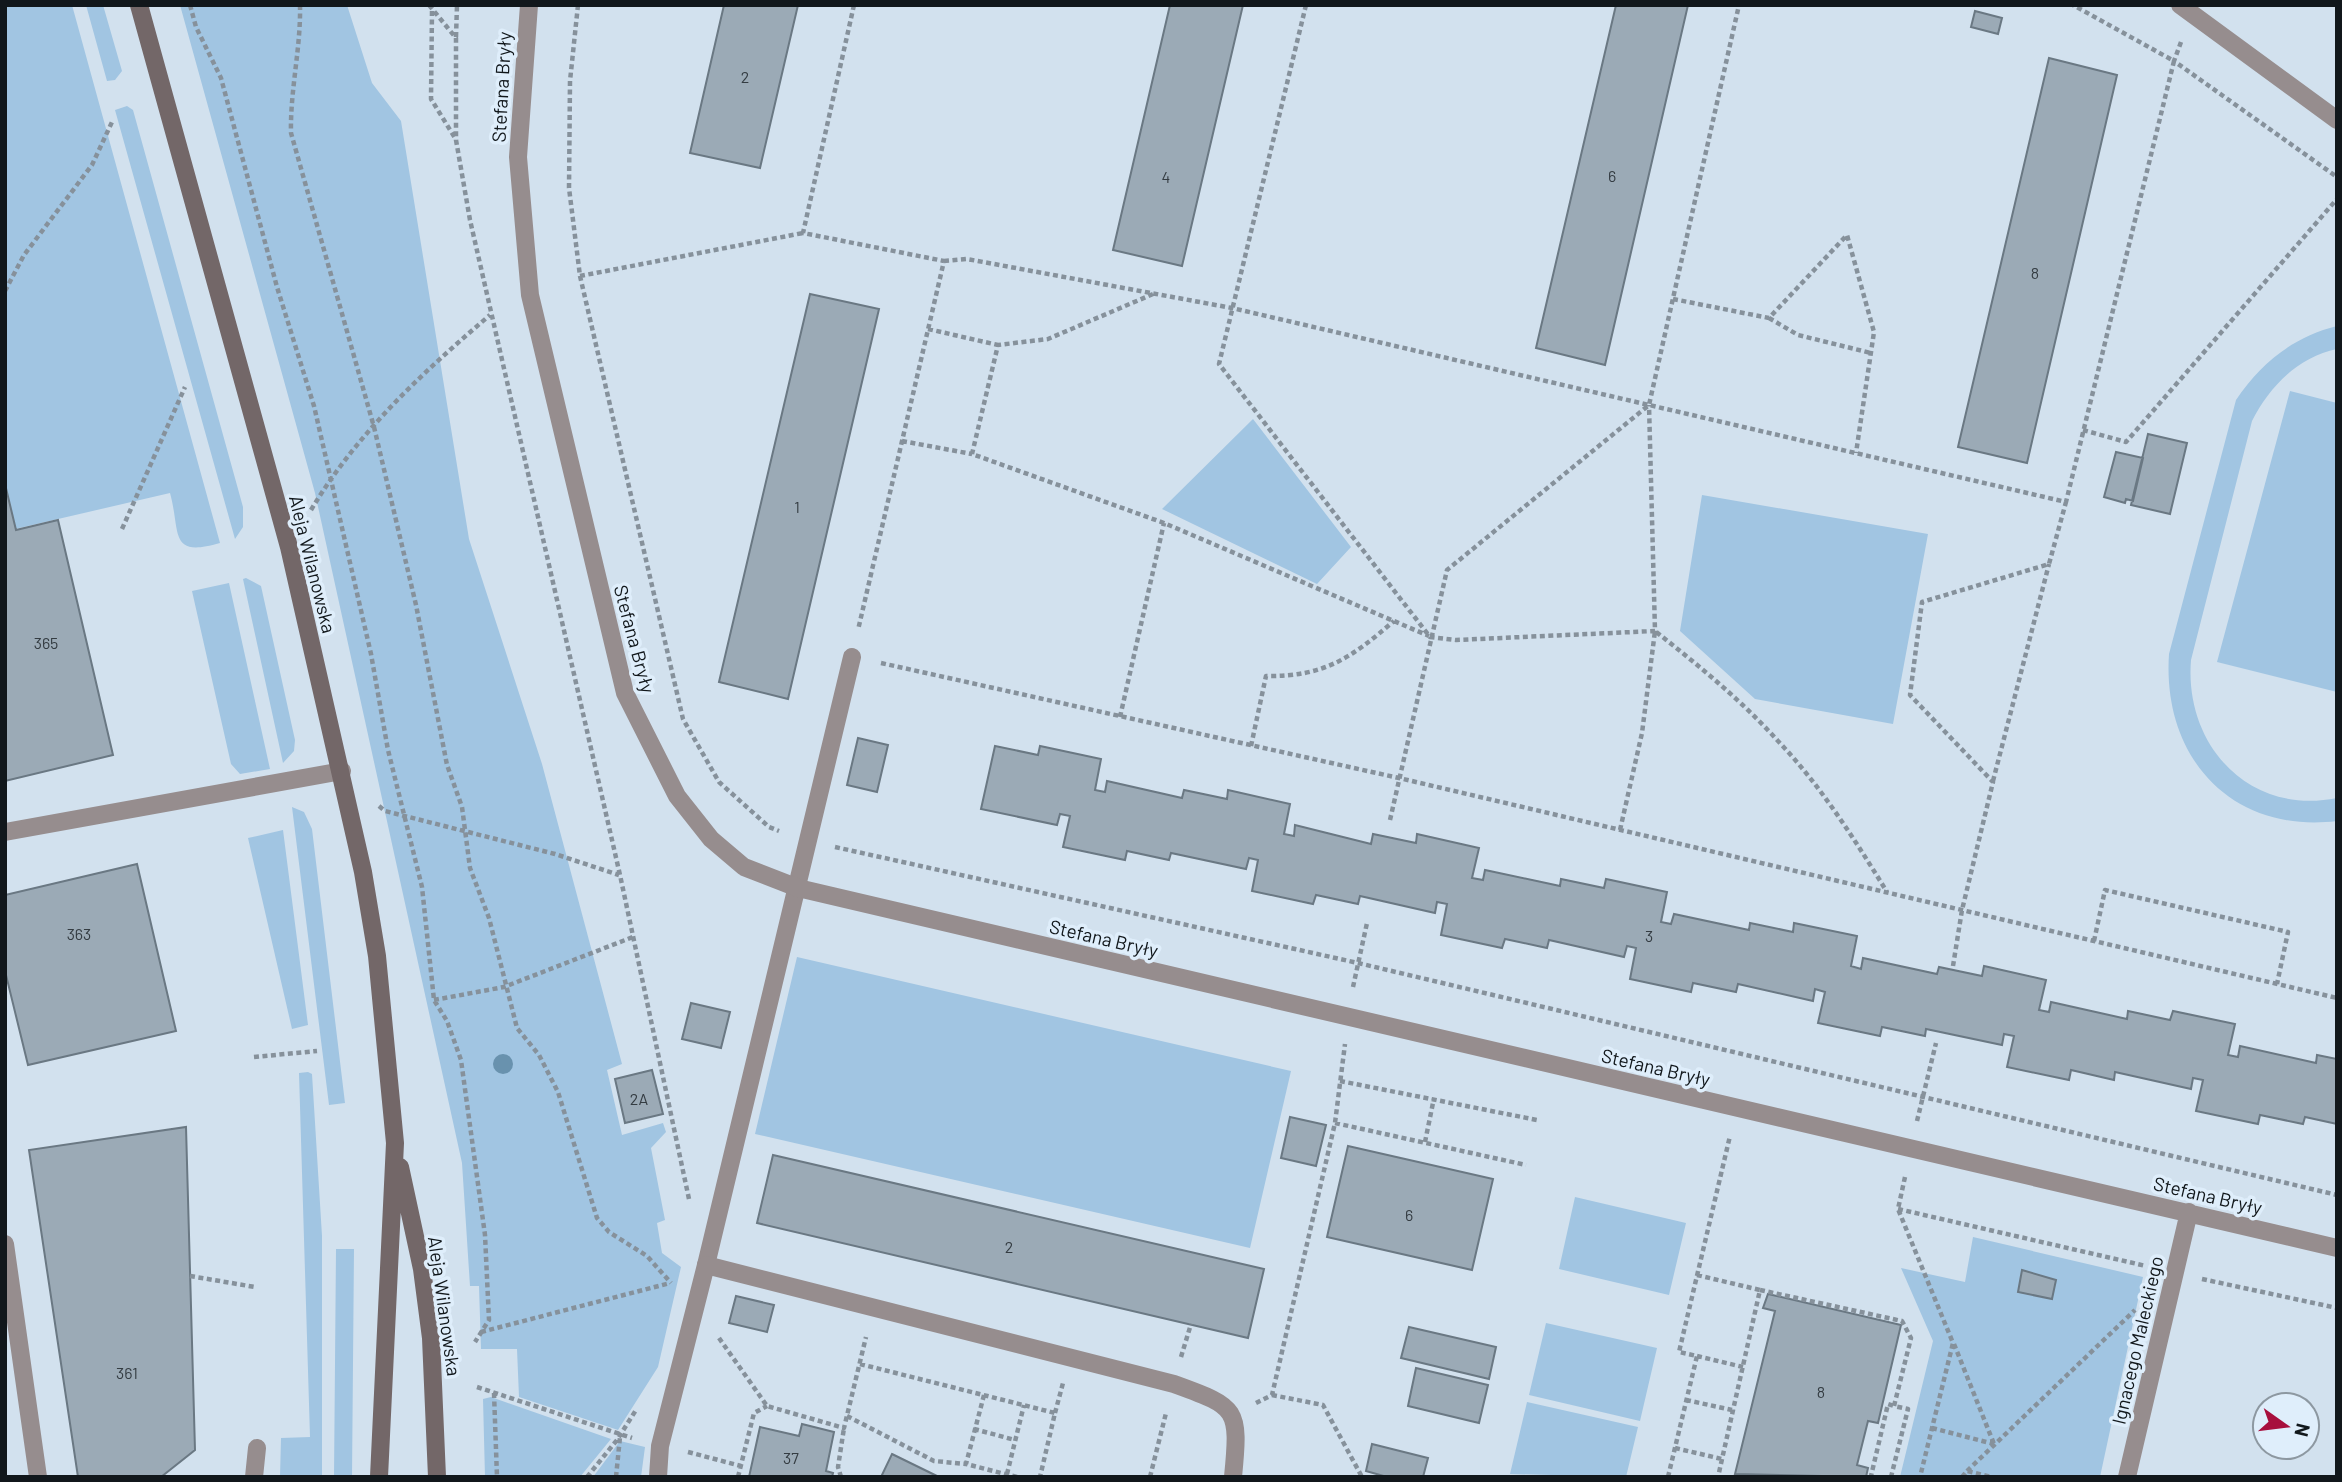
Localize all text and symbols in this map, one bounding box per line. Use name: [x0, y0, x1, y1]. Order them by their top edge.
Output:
street label: Stefana Bryły: [487, 31, 515, 143]
house number: 2: [741, 67, 749, 86]
house number: 6: [1608, 166, 1616, 185]
house number: 4: [1162, 167, 1170, 186]
house number: 8: [2031, 263, 2039, 282]
street label: Aleja Wilanowska: [285, 493, 341, 635]
house number: 1: [794, 497, 800, 516]
street label: Stefana Bryły: [610, 582, 661, 696]
house number: 365: [34, 633, 58, 652]
street label: Stefana Bryły: [1047, 914, 1161, 962]
house number: 363: [67, 924, 91, 943]
house number: 3: [1645, 926, 1653, 945]
street label: Stefana Bryły: [1599, 1043, 1713, 1091]
house number: 2A: [630, 1089, 648, 1108]
street label: Stefana Bryły: [2151, 1171, 2265, 1219]
house number: 6: [1405, 1205, 1413, 1224]
street label: Aleja Wilanowska: [424, 1234, 466, 1378]
house number: 2: [1005, 1237, 1013, 1256]
street label: Ignacego Maleckiego: [2106, 1254, 2168, 1426]
house number: 361: [116, 1363, 138, 1382]
house number: 8: [1817, 1382, 1825, 1401]
north arrow: [2251, 1391, 2321, 1461]
text: N: [2290, 1421, 2316, 1439]
house number: 37: [783, 1448, 799, 1467]

